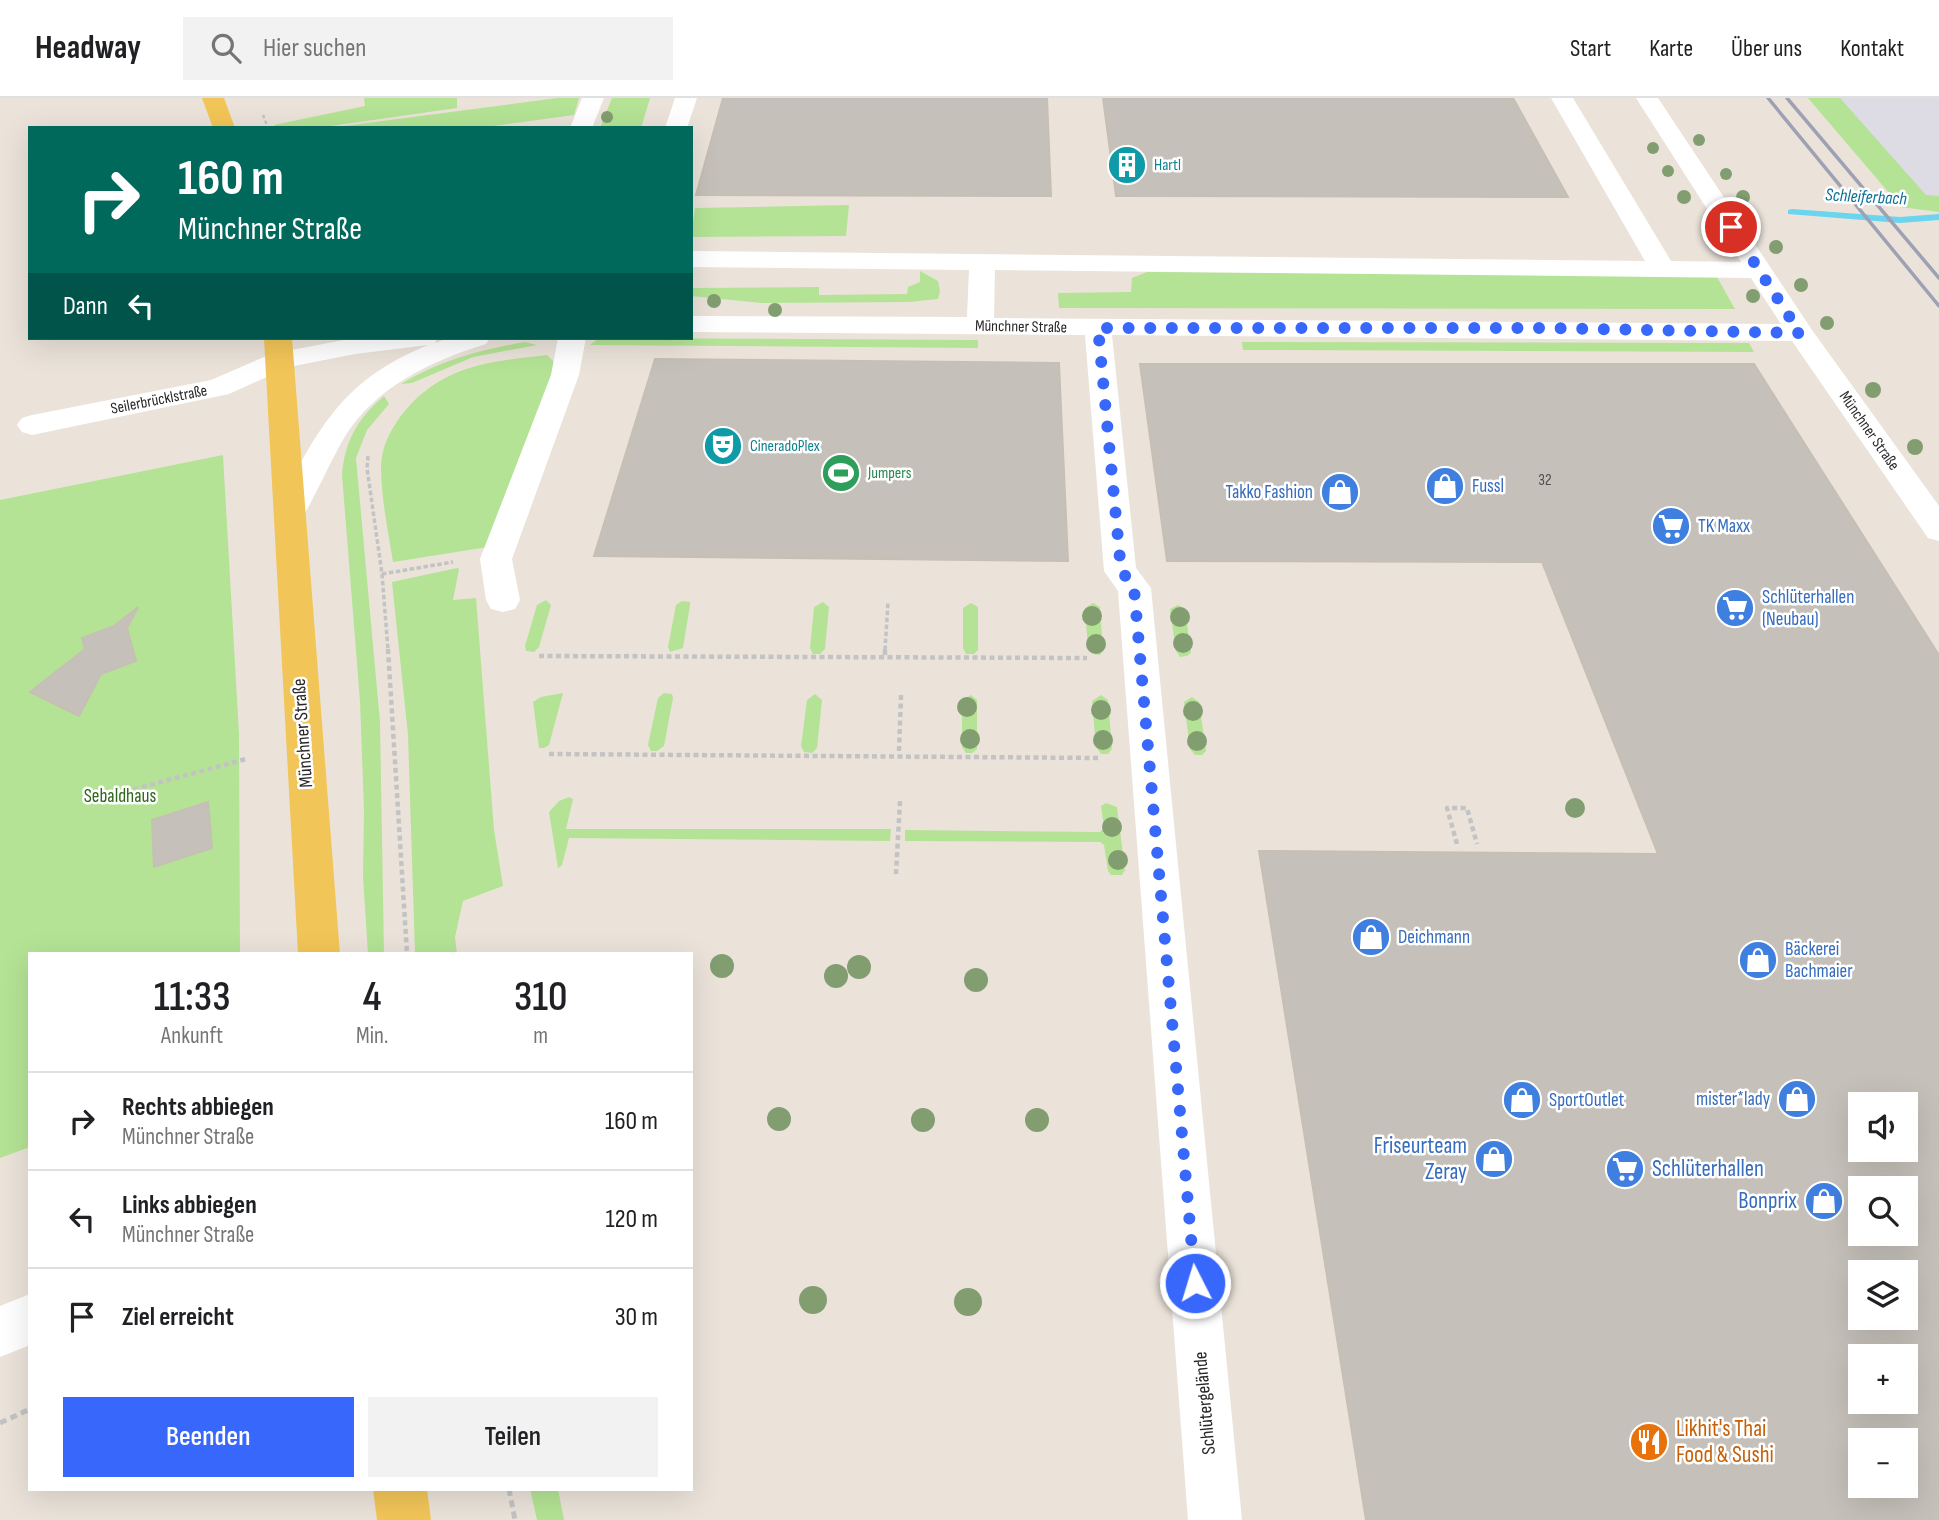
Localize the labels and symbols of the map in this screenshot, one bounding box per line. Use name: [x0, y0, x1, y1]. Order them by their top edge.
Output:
building icon: Hartl: [1106, 144, 1148, 186]
place label: Hartl: [1154, 156, 1181, 175]
water label: Schleiferbach: [1825, 184, 1908, 210]
pin: [1701, 197, 1761, 257]
street label: Münchner Straße: [975, 317, 1067, 337]
street label: Seilerbrücklstraße: [109, 381, 209, 419]
street label: Münchner Straße: [1835, 388, 1903, 474]
theatre icon: CineradoPlex: [702, 425, 744, 467]
place label: CineradoPlex: [750, 437, 820, 456]
sports icon: Jumpers: [820, 452, 862, 494]
place label: Jumpers: [867, 464, 912, 483]
shop icon: Fussl: [1424, 465, 1466, 507]
shop icon: Takko Fashion: [1319, 471, 1361, 513]
house number: 32: [1538, 471, 1552, 490]
place label: Fussl: [1472, 475, 1504, 498]
place label: Takko Fashion: [1225, 481, 1313, 504]
supermarket icon: TK Maxx: [1650, 505, 1692, 547]
place label: TK Maxx: [1698, 515, 1750, 538]
place label: Schlüterhallen (Neubau): [1762, 586, 1854, 631]
supermarket icon: Schlüterhallen (Neubau): [1714, 587, 1756, 629]
street label: Münchner Straße: [288, 678, 318, 788]
park label: Sebaldhaus: [84, 785, 156, 808]
shop icon: Deichmann: [1350, 916, 1392, 958]
place label: Deichmann: [1398, 926, 1470, 949]
place label: Bäckerei Bachmaier: [1785, 938, 1853, 983]
shop icon: Bäckerei Bachmaier: [1737, 939, 1779, 981]
shop icon: mister*lady: [1776, 1078, 1818, 1120]
shop icon: SportOutlet: [1501, 1079, 1543, 1121]
place label: mister*lady: [1696, 1088, 1771, 1111]
place label: SportOutlet: [1549, 1089, 1625, 1112]
place label: Friseurteam Zeray: [1374, 1132, 1467, 1186]
shop icon: Friseurteam Zeray: [1473, 1138, 1515, 1180]
supermarket icon: Schlüterhallen: [1604, 1148, 1646, 1190]
place label: Schlüterhallen: [1652, 1155, 1764, 1183]
shop icon: Bonprix: [1803, 1180, 1845, 1222]
place label: Bonprix: [1738, 1187, 1797, 1215]
position arrow: [1158, 1246, 1232, 1320]
street label: Schlütergelände: [1189, 1351, 1221, 1455]
place label: Likhit's Thai Food & Sushi: [1676, 1415, 1774, 1469]
restaurant icon: Likhit's Thai Food & Sushi: [1628, 1421, 1670, 1463]

